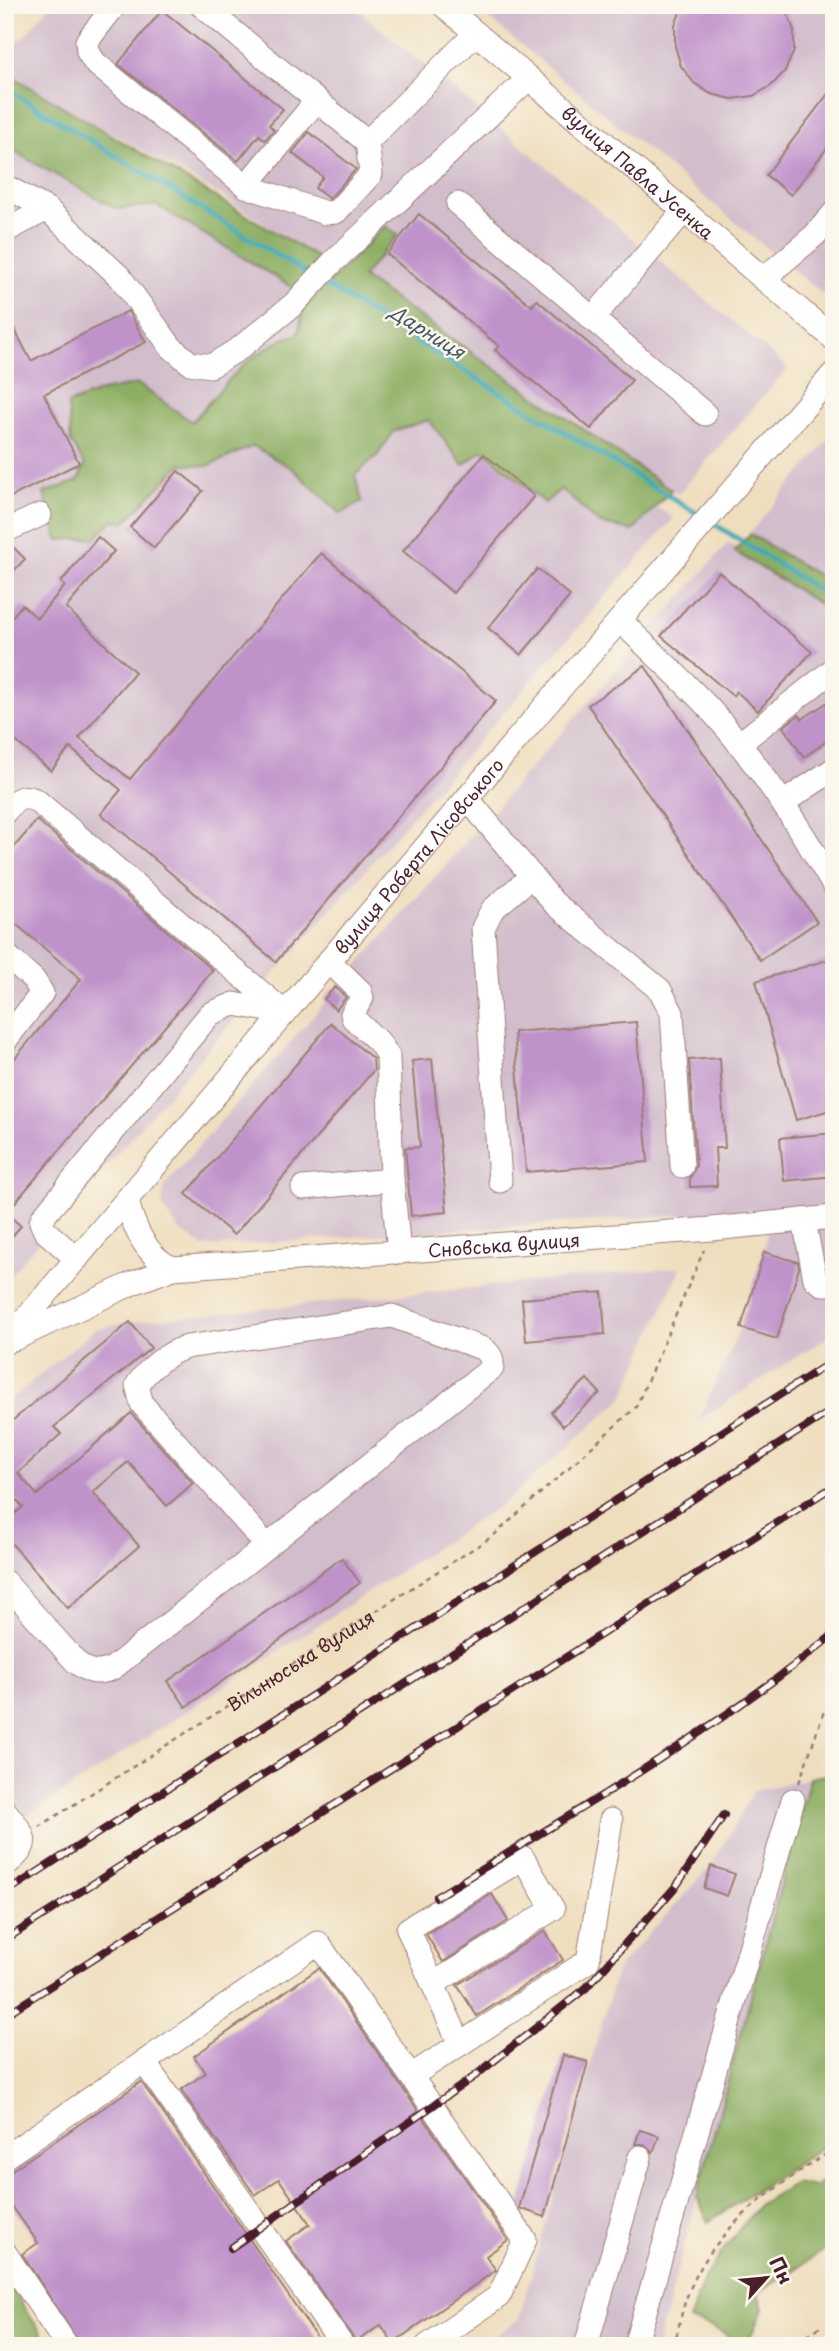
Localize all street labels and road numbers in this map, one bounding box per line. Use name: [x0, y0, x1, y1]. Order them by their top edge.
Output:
street label: вулиця Павла Усенка: [556, 99, 721, 245]
street label: вулиця Роберта Лісовського: [327, 752, 509, 960]
street label: Сновська вулиця: [427, 1225, 581, 1263]
street label: Вільнюська вулиця: [221, 1602, 379, 1717]

